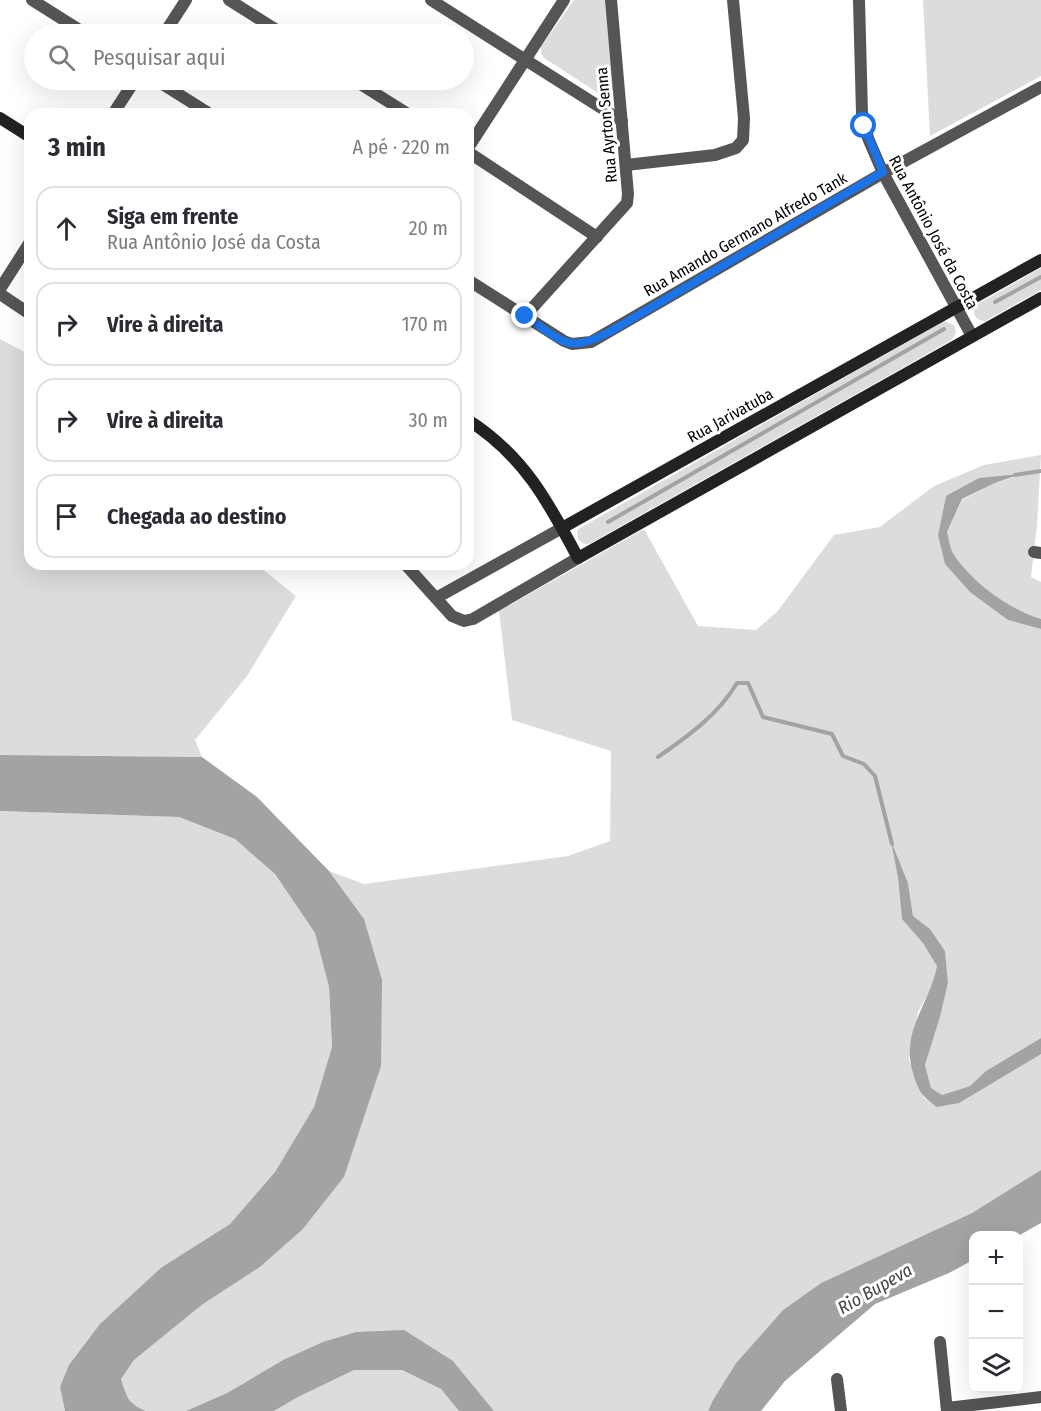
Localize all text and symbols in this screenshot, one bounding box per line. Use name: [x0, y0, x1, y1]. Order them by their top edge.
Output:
search box: [24, 24, 474, 90]
icon: search: [45, 41, 78, 74]
text: Pesquisar aqui: [93, 44, 225, 71]
street label: Rua Ayrton Senna: [592, 66, 621, 184]
route start: [850, 112, 876, 138]
text: 3 min: [48, 132, 106, 163]
text: A pé · 220 m: [352, 135, 450, 159]
street label: Rua Antônio José da Costa: [885, 152, 982, 312]
street label: Rua Amando Germano Alfredo Tank: [640, 168, 851, 301]
text: Siga em frente: [107, 203, 238, 230]
icon: ahead: [50, 212, 83, 245]
text: 20 m: [409, 216, 448, 240]
text: Rua Antônio José da Costa: [107, 230, 321, 254]
route end: [511, 302, 537, 328]
icon: right: [50, 308, 83, 341]
text: Vire à direita: [107, 311, 223, 338]
text: 170 m: [402, 312, 448, 336]
street label: Rua Jarivatuba: [684, 384, 777, 447]
icon: right: [50, 404, 83, 437]
text: Vire à direita: [107, 407, 223, 434]
text: 30 m: [408, 408, 448, 432]
icon: arrive: [50, 500, 83, 533]
text: Chegada ao destino: [107, 503, 287, 530]
map controls: [969, 1231, 1023, 1393]
button: +: [969, 1231, 1023, 1285]
water label: Rio Bupeva: [834, 1259, 916, 1319]
button: −: [969, 1285, 1023, 1339]
button: layers: [969, 1339, 1023, 1393]

